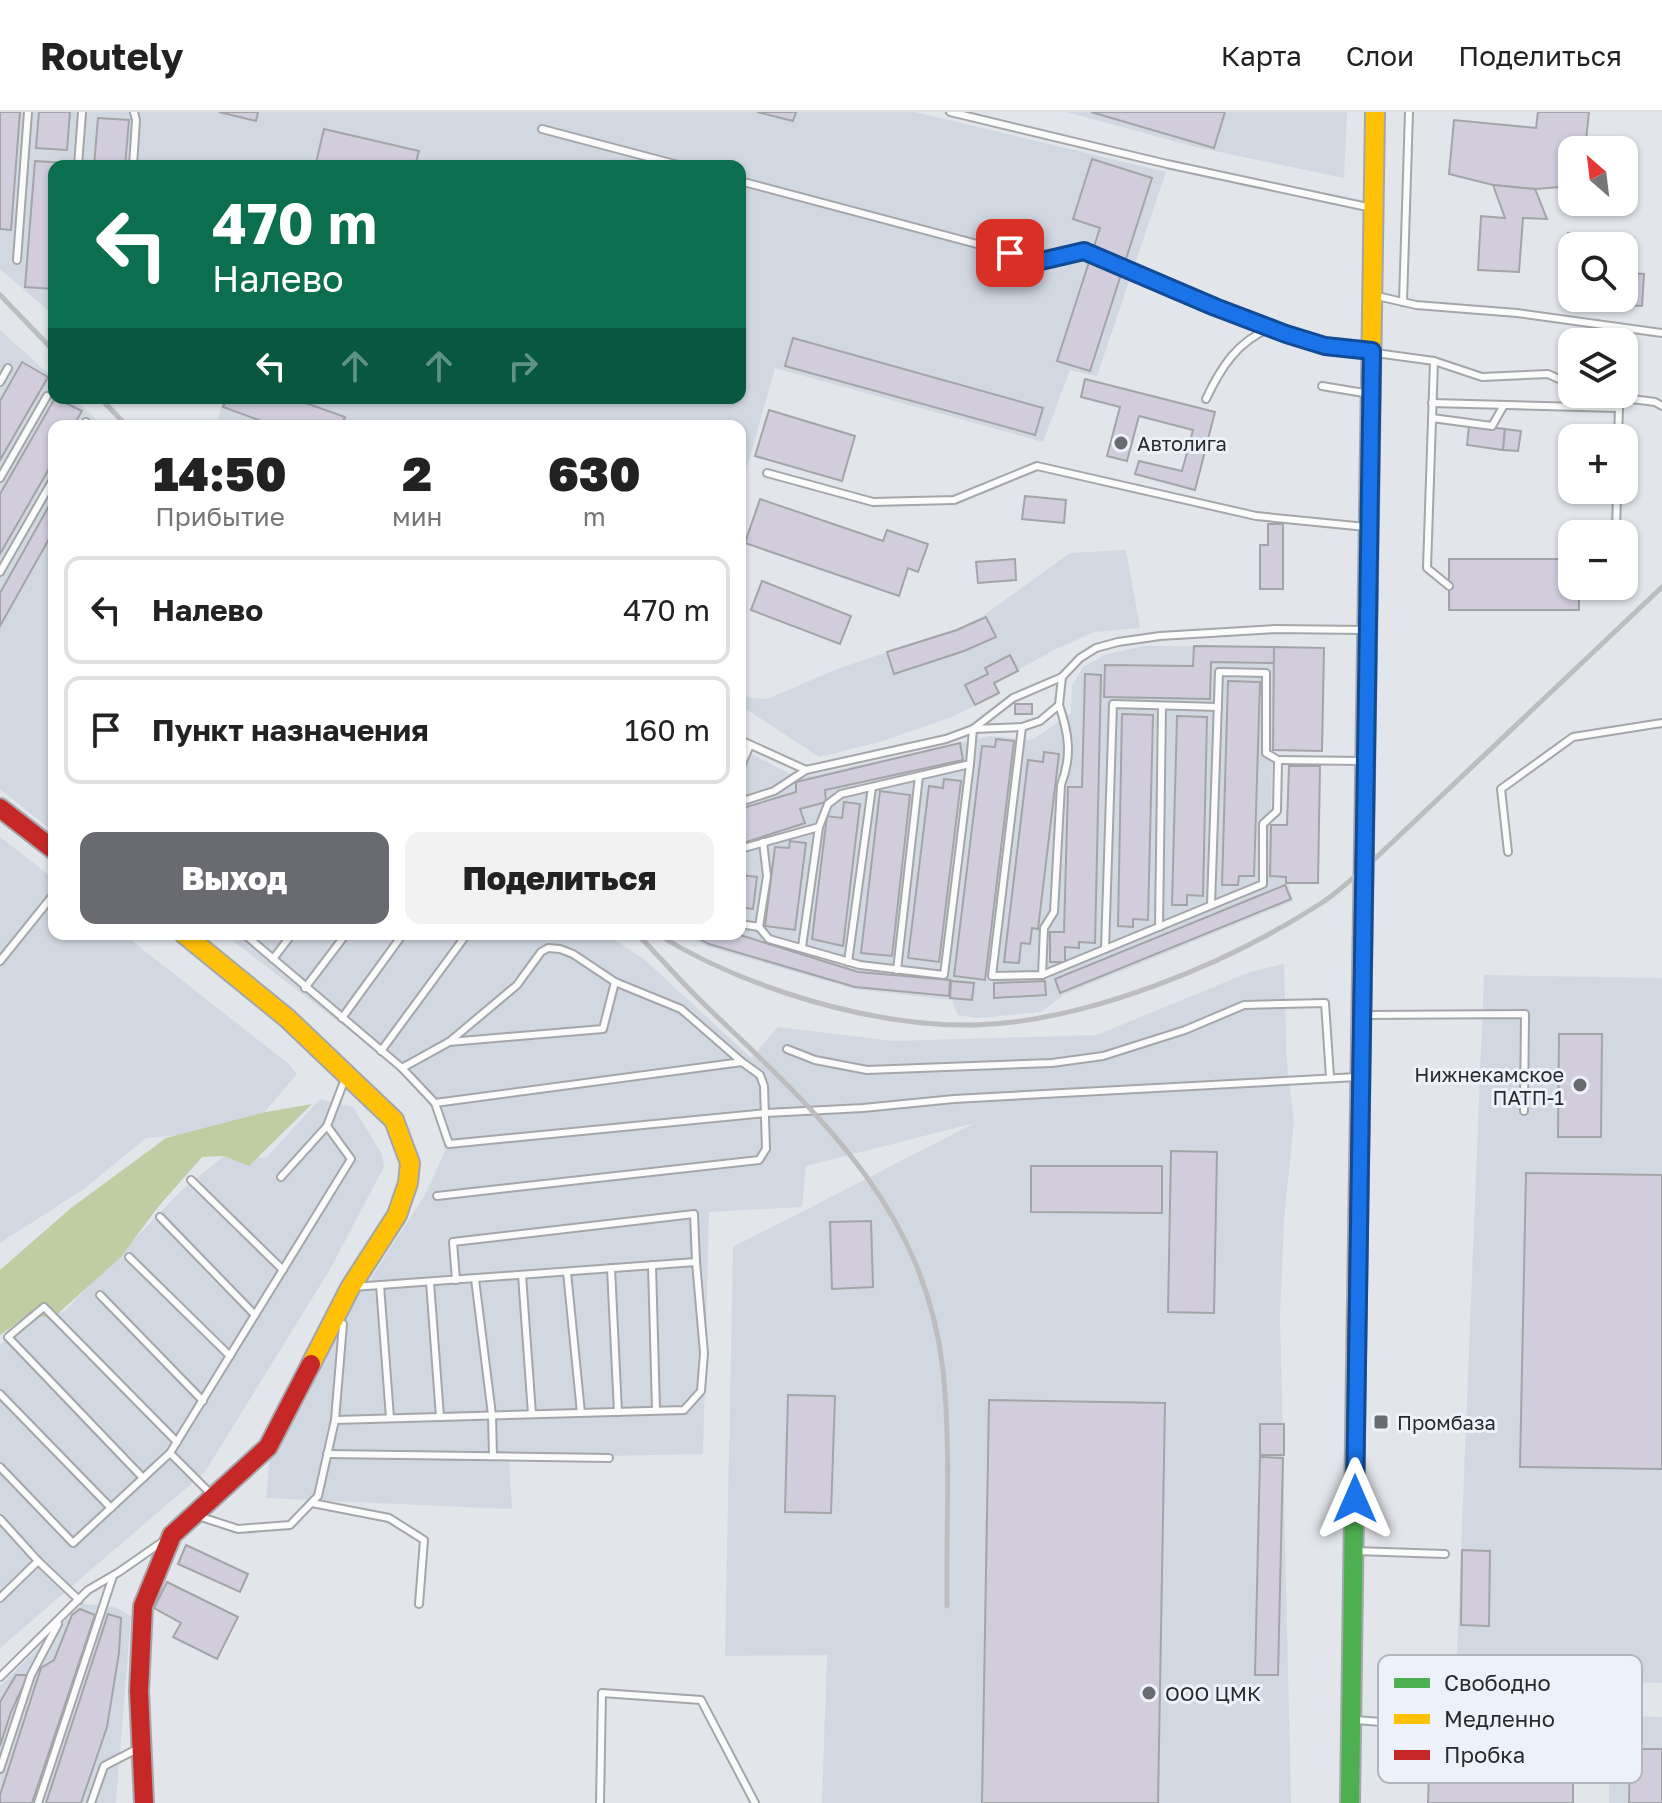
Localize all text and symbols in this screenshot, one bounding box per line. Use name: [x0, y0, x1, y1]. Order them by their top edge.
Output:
text: Routely: [40, 33, 184, 78]
text: Карта: [1221, 39, 1302, 72]
text: Слои: [1346, 39, 1414, 72]
text: Поделиться: [1458, 39, 1622, 72]
north arrow: [1558, 136, 1638, 216]
map controls: [1558, 136, 1638, 600]
text: 470 m: [212, 189, 377, 256]
icon: left: [80, 192, 184, 296]
pin: [976, 219, 1044, 287]
icon: arrive: [988, 231, 1032, 275]
button: search: [1558, 232, 1638, 312]
text: Налево: [212, 257, 344, 300]
button: layers: [1558, 328, 1638, 408]
icon: left: [249, 344, 293, 388]
icon: ahead: [333, 344, 377, 388]
icon: ahead: [417, 344, 461, 388]
icon: right: [501, 344, 545, 388]
button: +: [1558, 424, 1638, 504]
place label: Автолига: [1137, 431, 1227, 455]
marker: Автолига: [1112, 434, 1130, 452]
text: 14:50: [153, 444, 287, 502]
text: 2: [402, 444, 432, 502]
text: 630: [548, 444, 641, 502]
text: Прибытие: [155, 501, 285, 532]
text: мин: [392, 501, 442, 532]
text: m: [583, 501, 606, 532]
button: −: [1558, 520, 1638, 600]
icon: left: [84, 588, 128, 632]
text: Налево: [152, 592, 263, 628]
text: 470 m: [623, 592, 710, 628]
icon: arrive: [84, 708, 128, 752]
text: Пункт назначения: [152, 712, 429, 748]
text: 160 m: [625, 712, 710, 748]
button: Выход: [80, 832, 389, 924]
button: Поделиться: [405, 832, 714, 924]
place label: Нижнекамское ПАТП-1: [1414, 1062, 1564, 1109]
marker: Нижнекамское ПАТП-1: [1571, 1076, 1589, 1094]
place label: Промбаза: [1397, 1410, 1496, 1434]
marker: Промбаза: [1372, 1413, 1390, 1431]
position arrow: [1313, 1457, 1397, 1541]
legend: [1378, 1655, 1642, 1783]
text: Свободно: [1444, 1669, 1551, 1696]
place label: ООО ЦМК: [1165, 1681, 1261, 1705]
marker: ООО ЦМК: [1140, 1684, 1158, 1702]
text: Медленно: [1444, 1705, 1555, 1732]
text: Пробка: [1444, 1741, 1525, 1768]

